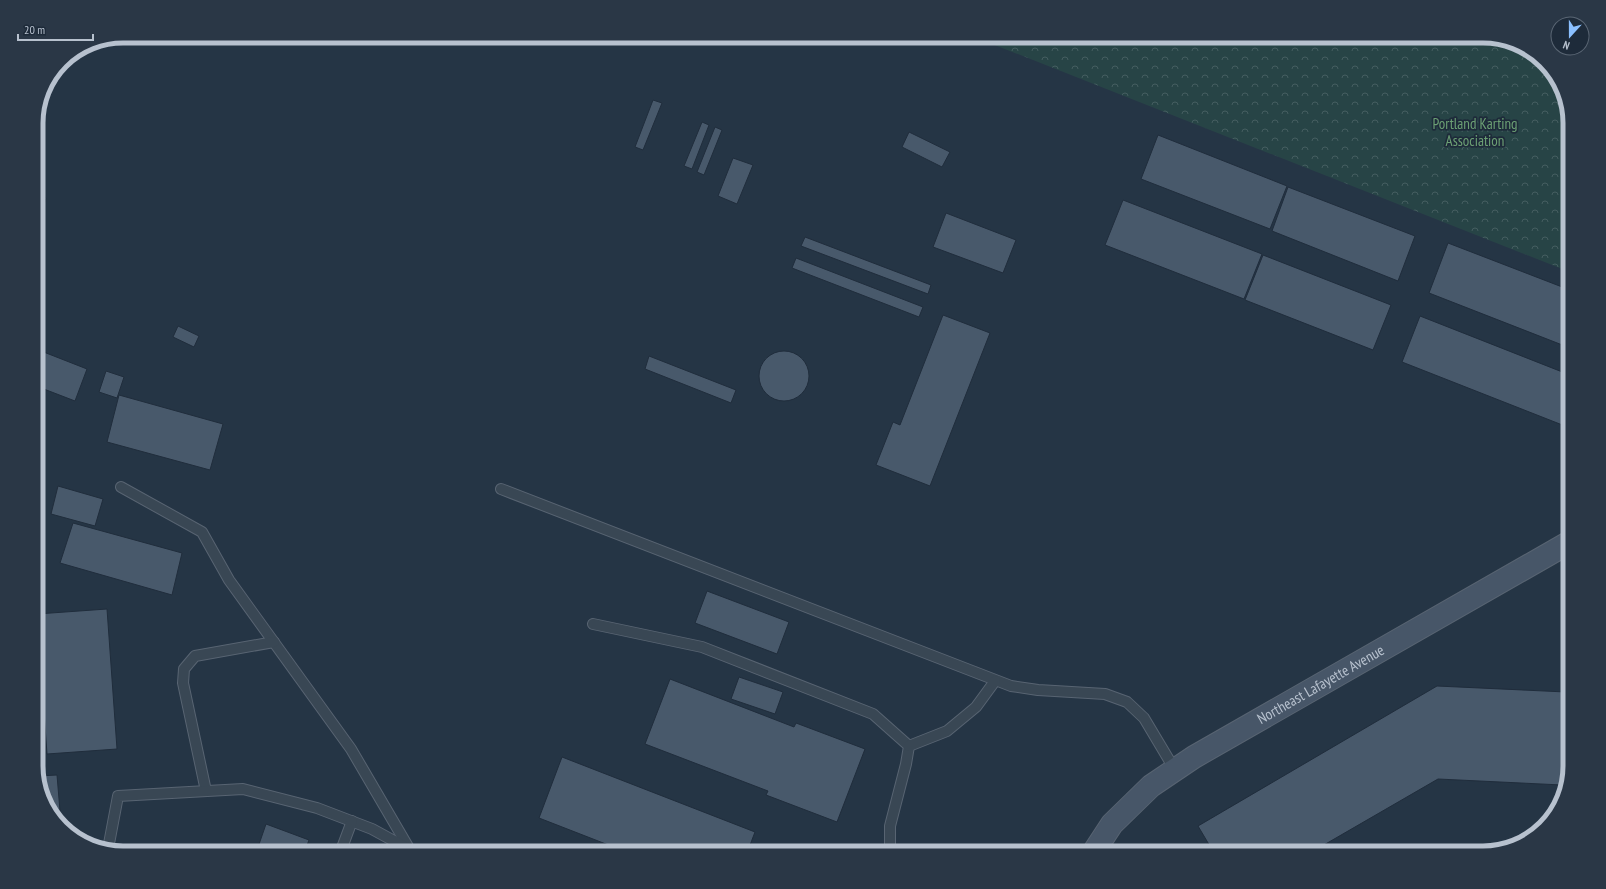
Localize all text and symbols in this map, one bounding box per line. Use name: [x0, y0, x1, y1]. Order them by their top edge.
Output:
scale bar: [18, 16, 93, 42]
north arrow: [1550, 16, 1590, 56]
text: 20 m: [24, 22, 45, 37]
text: N: [1561, 38, 1572, 53]
park label: Portland Karting Association: [1432, 114, 1518, 150]
street label: Northeast Lafayette Avenue: [1254, 640, 1387, 728]

